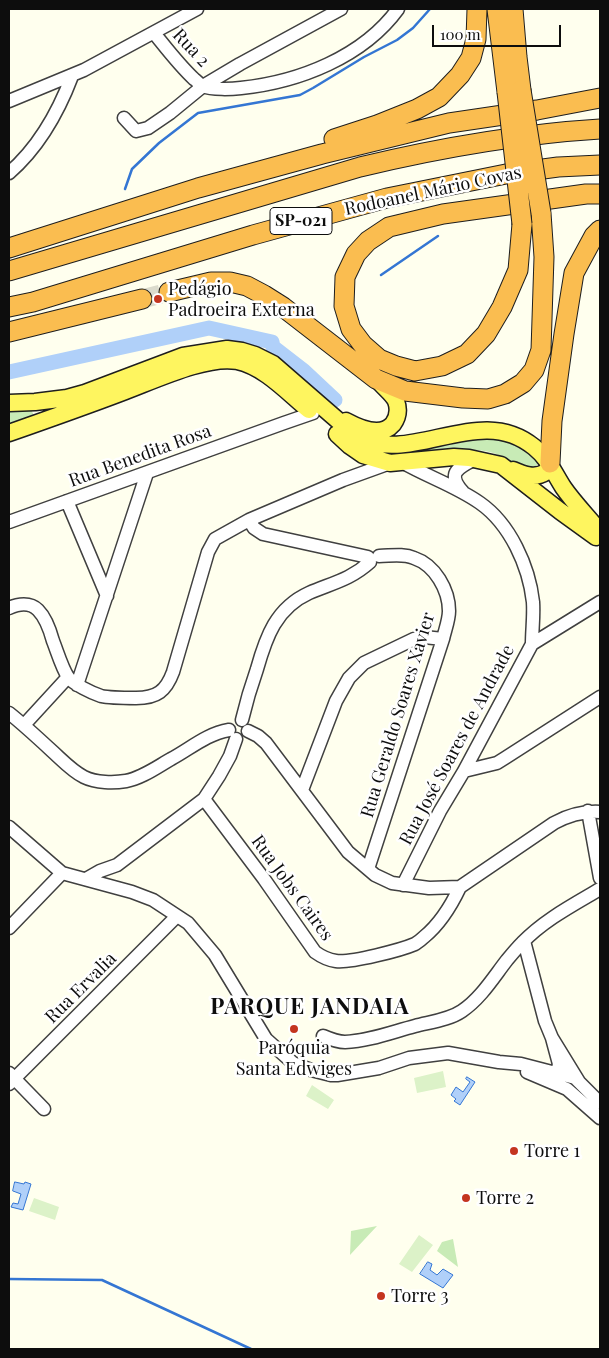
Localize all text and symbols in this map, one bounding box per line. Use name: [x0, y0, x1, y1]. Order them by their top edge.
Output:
scale bar: [434, 15, 563, 47]
street label: Rua 2: [168, 24, 214, 72]
text: 100 m: [440, 24, 481, 44]
street label: Rodoanel Mário Covas: [343, 162, 523, 220]
road number: SP-021: [270, 208, 332, 235]
place label: Pedágio Padroeira Externa: [168, 278, 315, 320]
marker: Pedágio Padroeira Externa: [152, 293, 164, 305]
street label: Rua Benedita Rosa: [66, 420, 214, 492]
street label: Rua Geraldo Soares Xavier: [356, 610, 440, 820]
street label: Rua José Soares de Andrade: [395, 641, 519, 849]
street label: Rua Jobs Caires: [247, 831, 337, 945]
street label: Rua Ervalia: [41, 948, 121, 1028]
district label: PARQUE JANDAIA: [209, 994, 411, 1020]
marker: Paróquia Santa Edwiges: [288, 1023, 300, 1035]
place label: Paróquia Santa Edwiges: [236, 1037, 352, 1080]
place label: Torre 1: [524, 1140, 580, 1162]
marker: Torre 1: [508, 1145, 520, 1157]
place label: Torre 2: [476, 1187, 534, 1209]
marker: Torre 2: [460, 1192, 472, 1204]
place label: Torre 3: [391, 1285, 449, 1307]
marker: Torre 3: [375, 1290, 387, 1302]

